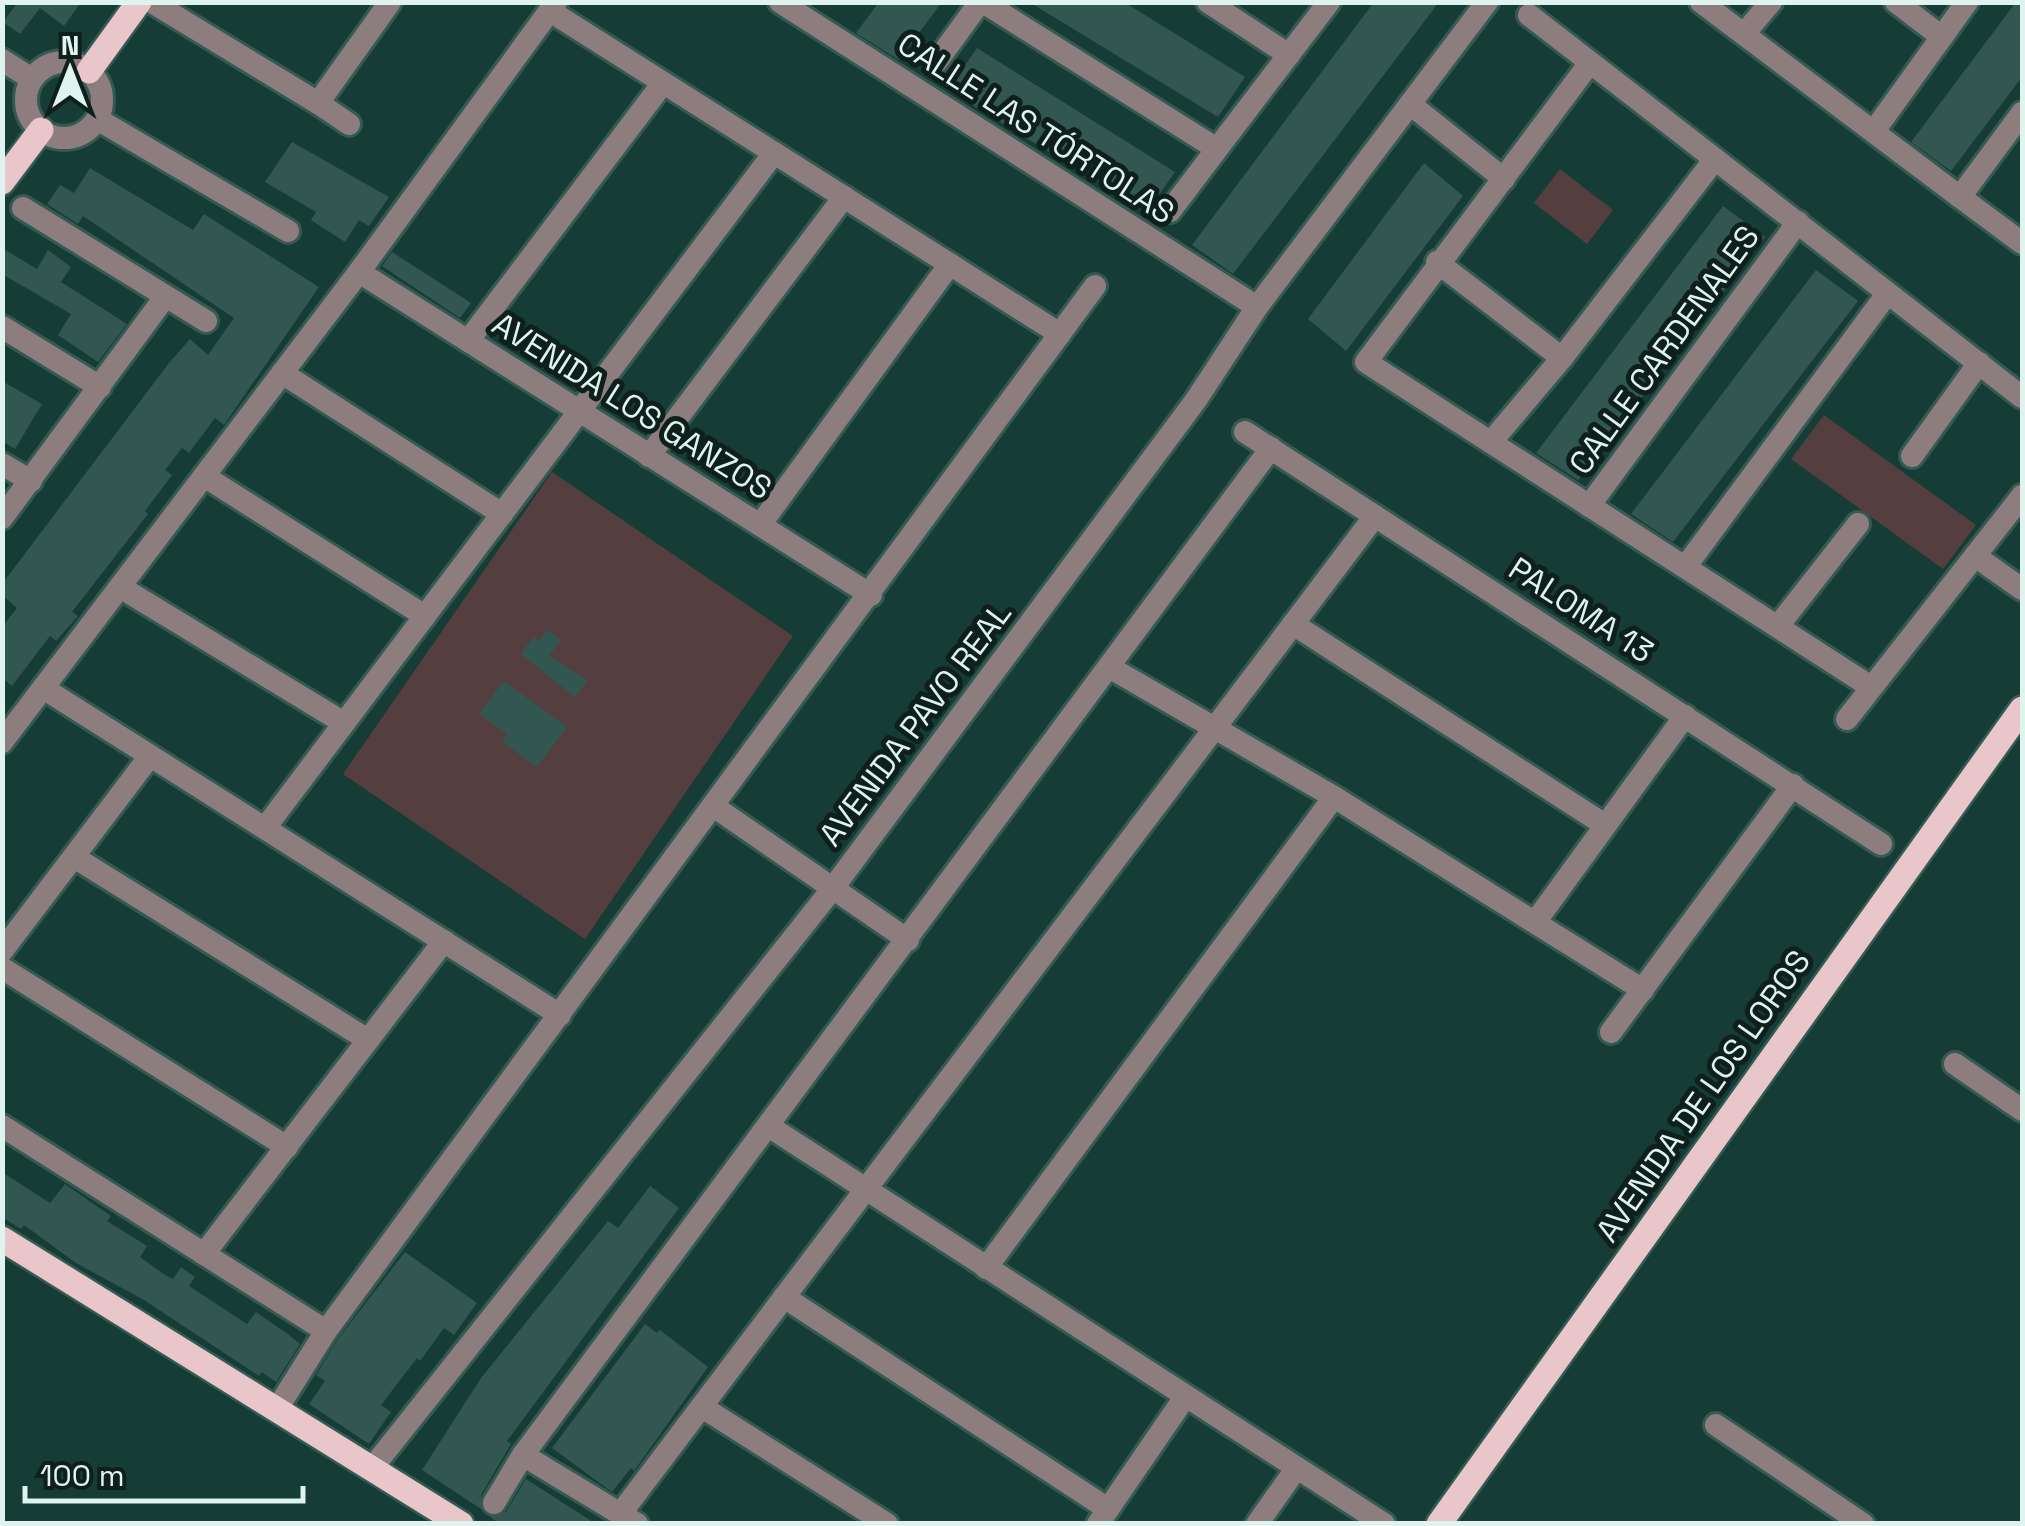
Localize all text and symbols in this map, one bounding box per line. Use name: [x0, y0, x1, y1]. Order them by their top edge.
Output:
north arrow: [20, 20, 120, 120]
street label: CALLE LAS TÓRTOLAS: [890, 24, 1182, 232]
text: N: [61, 27, 79, 63]
street label: CALLE CARDENALES: [1560, 218, 1768, 482]
street label: AVENIDA LOS GANZOS: [485, 304, 779, 508]
street label: PALOMA 13: [1501, 549, 1661, 671]
street label: AVENIDA PAVO REAL: [810, 594, 1020, 854]
street label: AVENIDA DE LOS LOROS: [1587, 942, 1819, 1250]
scale bar: [25, 1441, 302, 1503]
text: 100 m: [40, 1456, 125, 1495]

